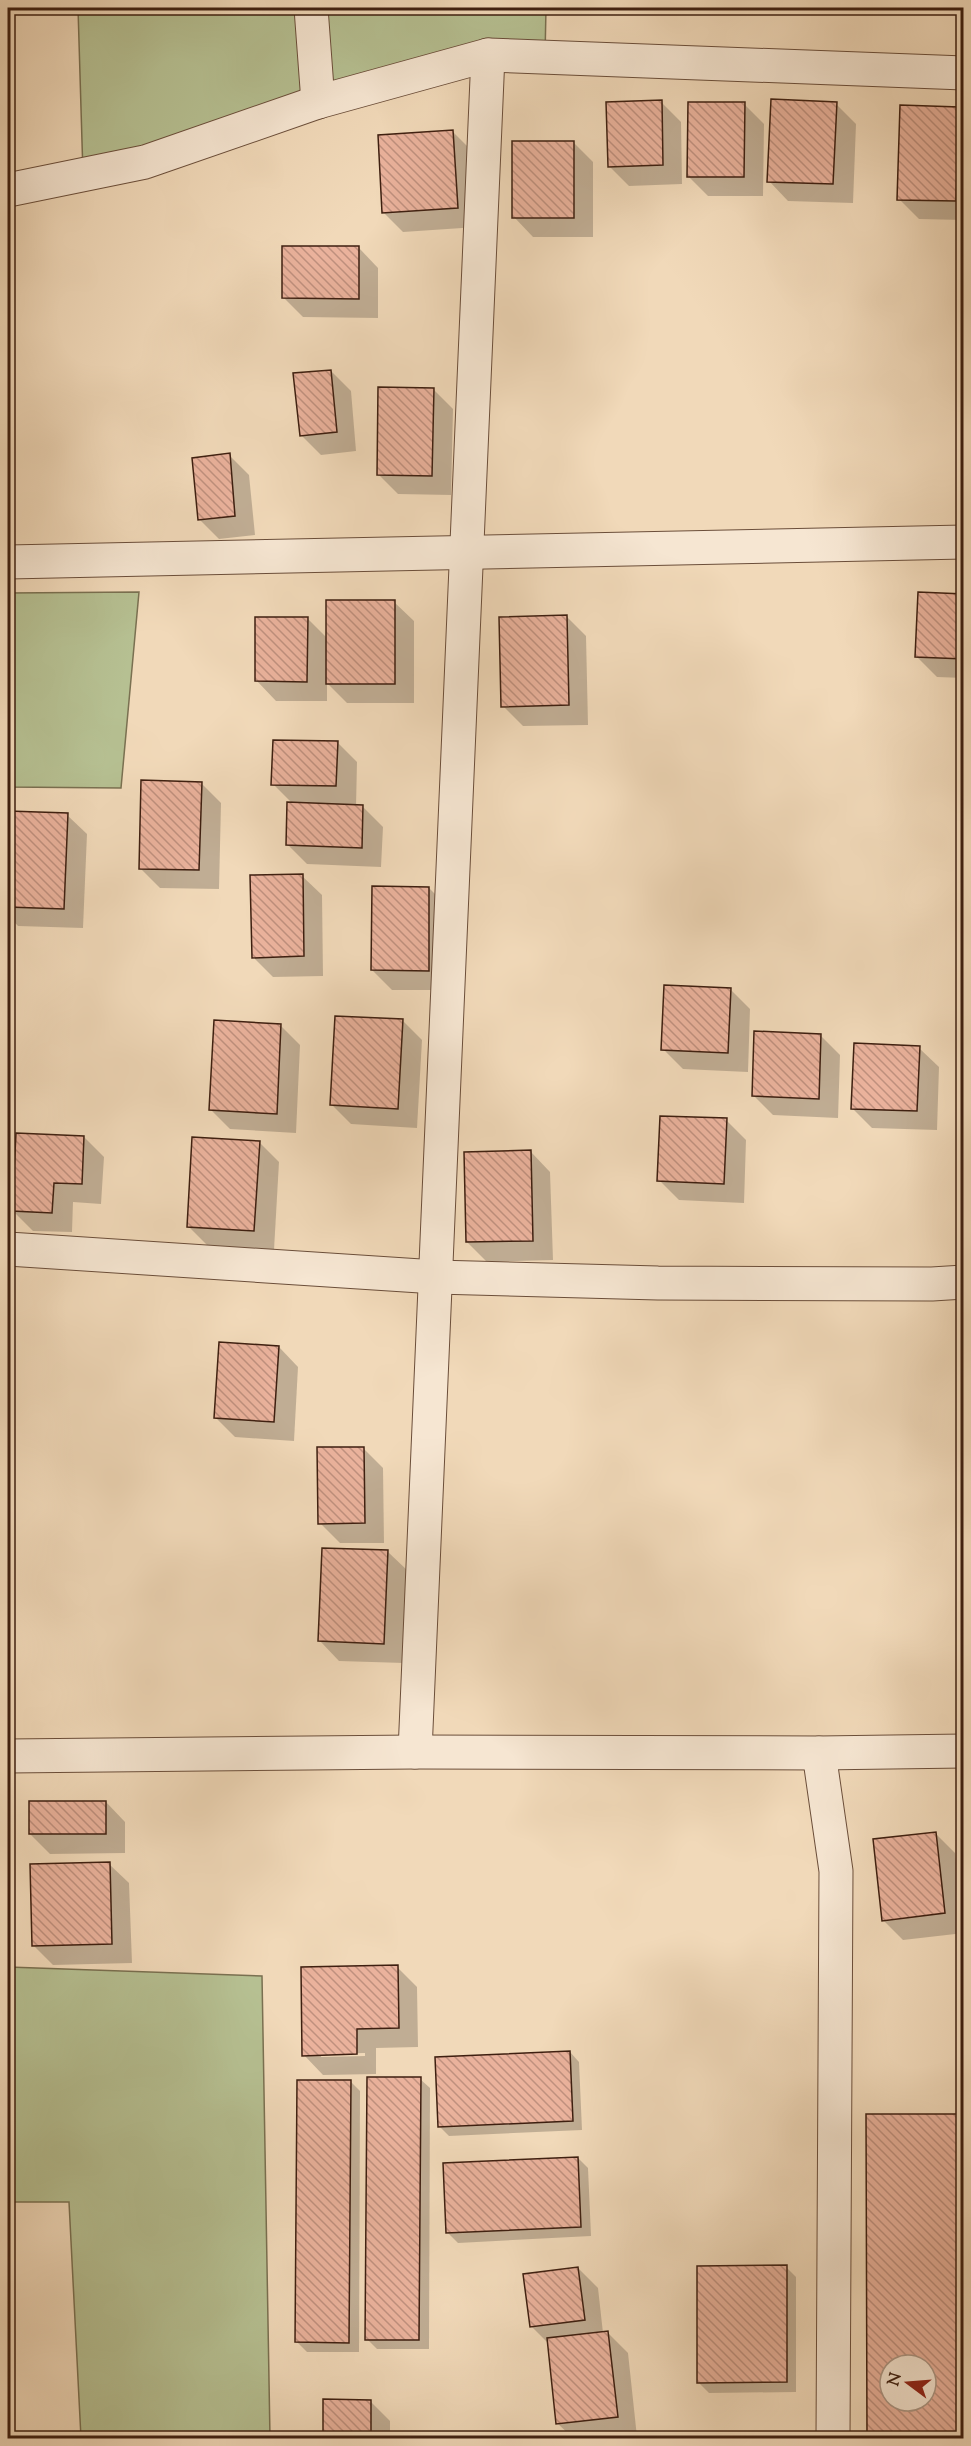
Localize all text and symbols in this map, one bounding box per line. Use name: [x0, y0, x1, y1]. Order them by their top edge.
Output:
north arrow: [878, 2353, 938, 2413]
text: N: [883, 2370, 909, 2389]

